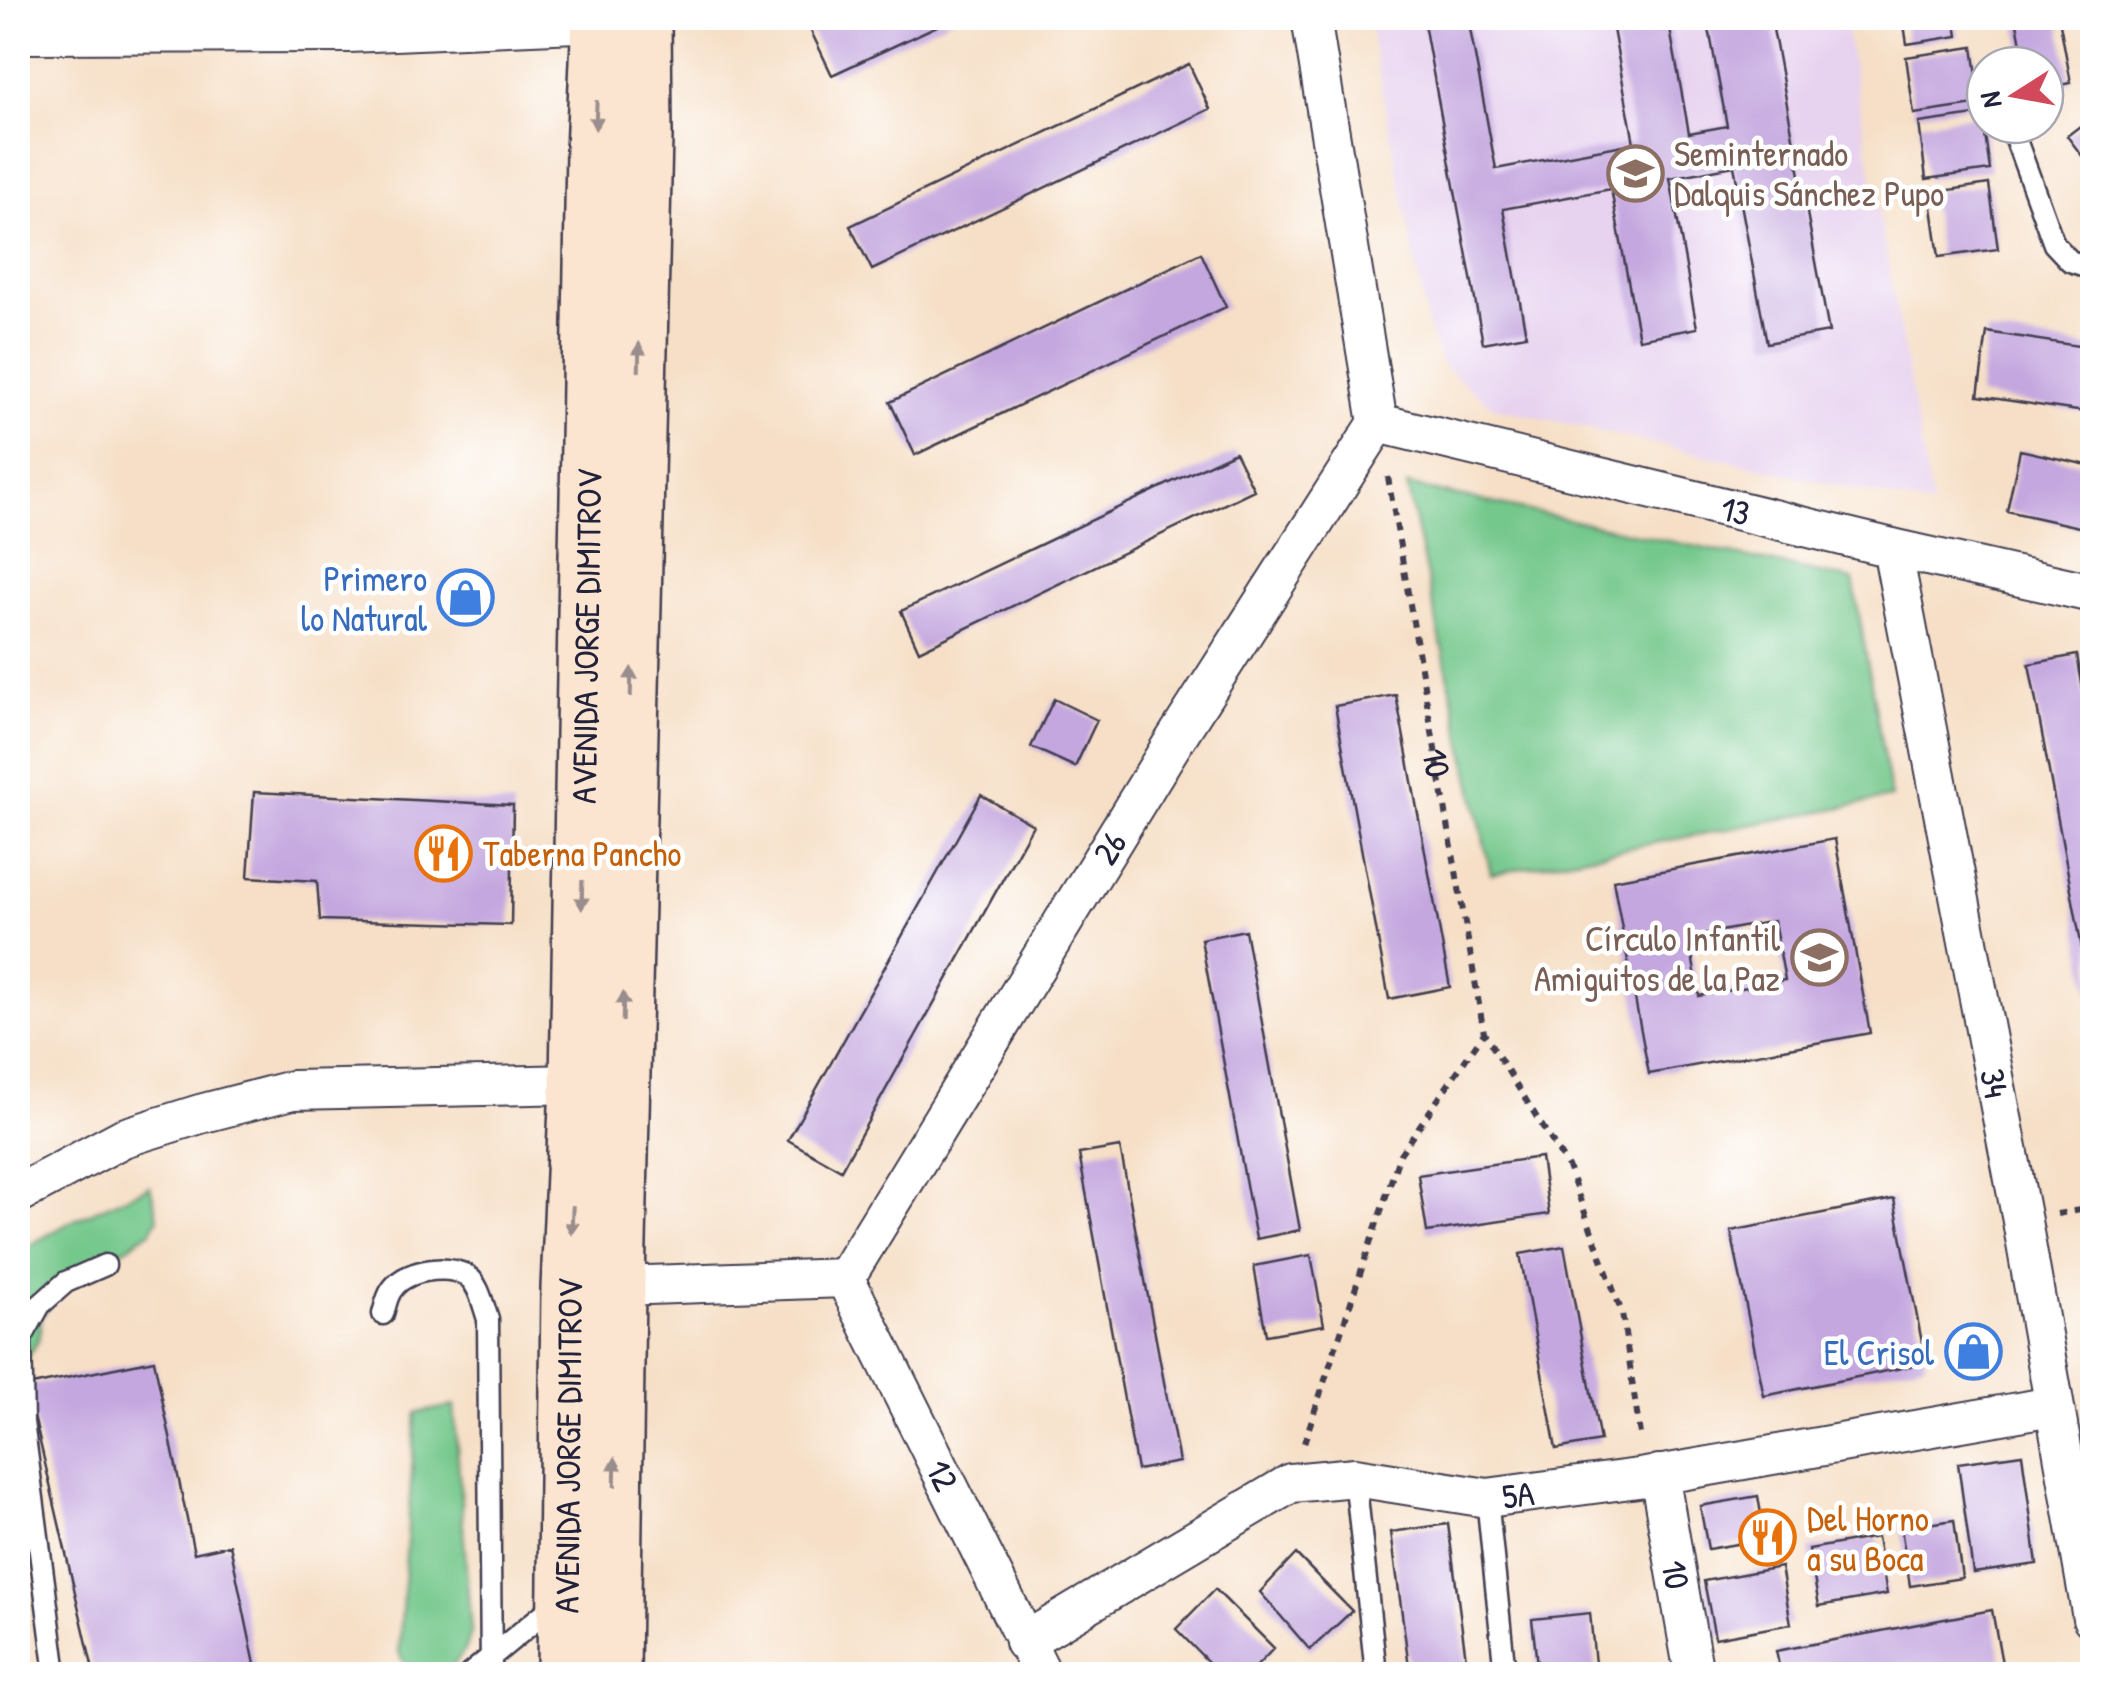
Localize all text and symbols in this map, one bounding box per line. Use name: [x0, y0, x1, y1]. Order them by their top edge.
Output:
north arrow: [1965, 45, 2065, 145]
text: N: [1970, 89, 2011, 111]
one-way arrow: [588, 99, 604, 131]
place label: Seminternado Dalquis Sánchez Pupo: [1674, 130, 1944, 217]
school or university icon: Seminternado Dalquis Sánchez Pupo: [1605, 143, 1665, 203]
one-way arrow: [631, 341, 647, 373]
street label: AVENIDA JORGE DIMITROV: [559, 468, 612, 804]
street label: 13: [1716, 484, 1755, 536]
place label: Primero lo Natural: [301, 555, 428, 642]
shop icon: Primero lo Natural: [436, 568, 496, 628]
one-way arrow: [623, 666, 639, 698]
street label: 10: [1412, 745, 1463, 781]
street label: 26: [1081, 822, 1137, 873]
restaurant icon: Taberna Pancho: [414, 823, 474, 883]
place label: Taberna Pancho: [483, 830, 681, 877]
one-way arrow: [573, 879, 589, 911]
place label: Círculo Infantil Amiguitos de la Paz: [1534, 915, 1781, 1002]
school or university icon: Círculo Infantil Amiguitos de la Paz: [1789, 928, 1849, 988]
one-way arrow: [616, 991, 632, 1023]
street label: 34: [1970, 1064, 2021, 1102]
one-way arrow: [564, 1204, 580, 1236]
street label: AVENIDA JORGE DIMITROV: [542, 1278, 593, 1614]
shop icon: El Crisol: [1943, 1322, 2003, 1382]
place label: El Crisol: [1824, 1329, 1935, 1376]
street label: 12: [915, 1451, 971, 1498]
one-way arrow: [607, 1456, 623, 1488]
street label: 5A: [1499, 1469, 1537, 1519]
place label: Del Horno a su Boca: [1807, 1495, 1929, 1582]
restaurant icon: Del Horno a su Boca: [1738, 1508, 1798, 1568]
street label: 10: [1651, 1556, 1702, 1593]

